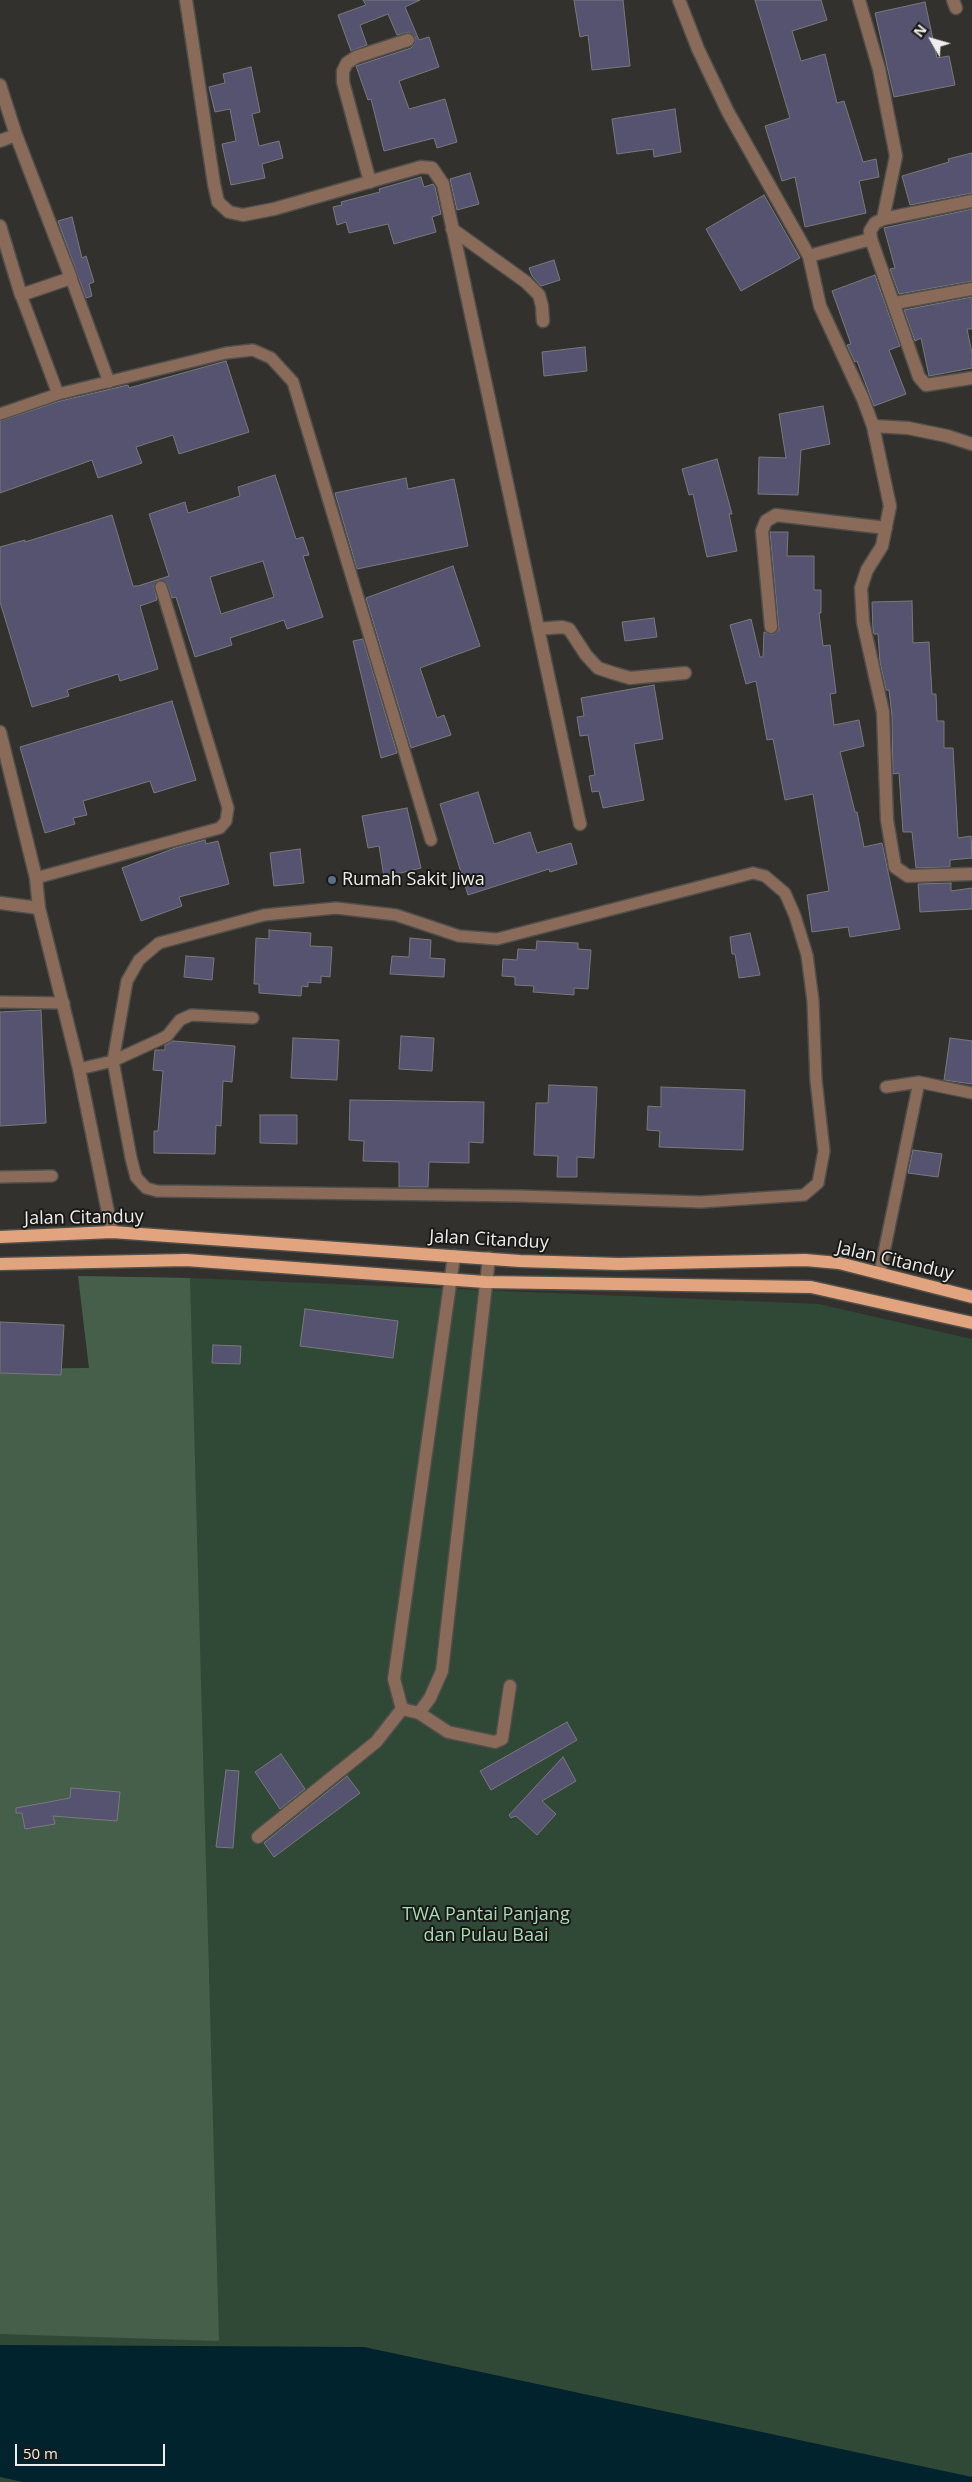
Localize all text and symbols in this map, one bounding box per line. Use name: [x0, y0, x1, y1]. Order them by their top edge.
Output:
north arrow: [907, 15, 957, 65]
text: N: [909, 20, 931, 41]
place label: Rumah Sakit Jiwa: [342, 869, 485, 891]
marker: Rumah Sakit Jiwa: [326, 874, 338, 886]
street label: Jalan Citanduy: [24, 1206, 144, 1230]
street label: Jalan Citanduy: [429, 1226, 549, 1254]
street label: Jalan Citanduy: [834, 1237, 956, 1285]
park label: TWA Pantai Panjang dan Pulau Baai: [402, 1904, 570, 1946]
scale bar: [18, 2434, 168, 2466]
text: 50 m: [23, 2443, 58, 2463]

